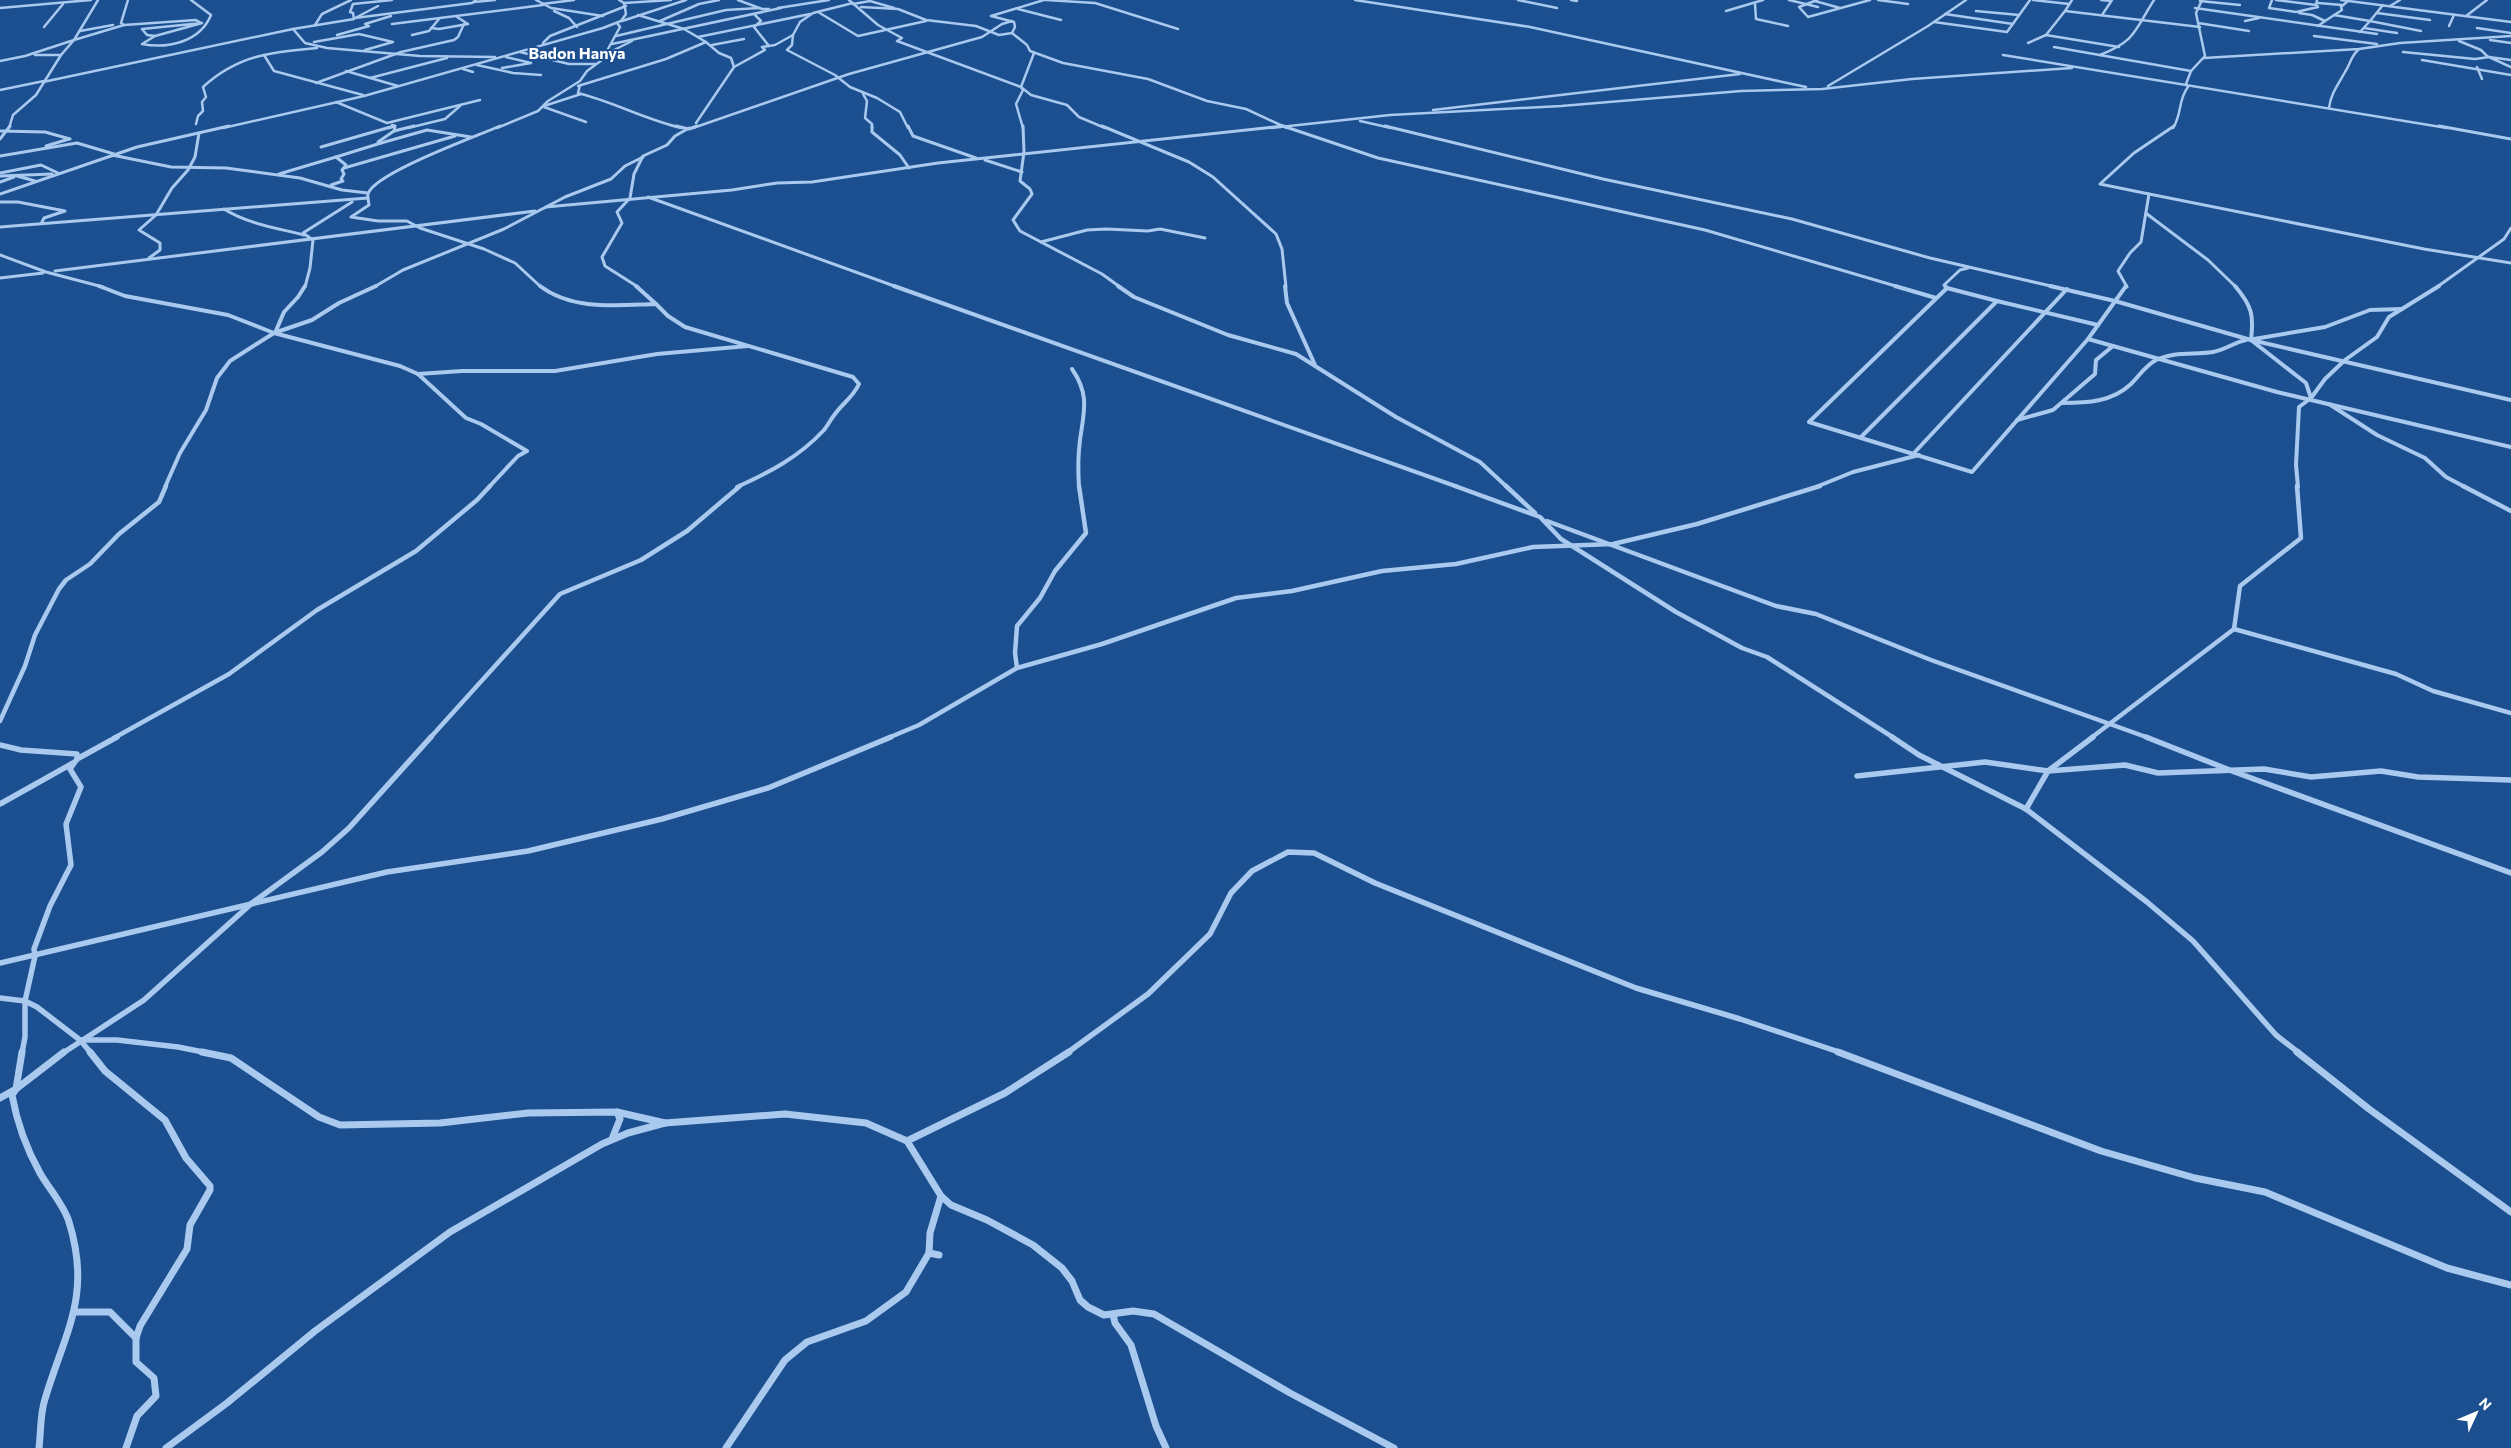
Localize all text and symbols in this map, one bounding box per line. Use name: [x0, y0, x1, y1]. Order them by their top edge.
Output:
district label: Badon Hanya: [529, 43, 625, 62]
north arrow: [2451, 1388, 2501, 1438]
text: N: [2476, 1394, 2495, 1413]

